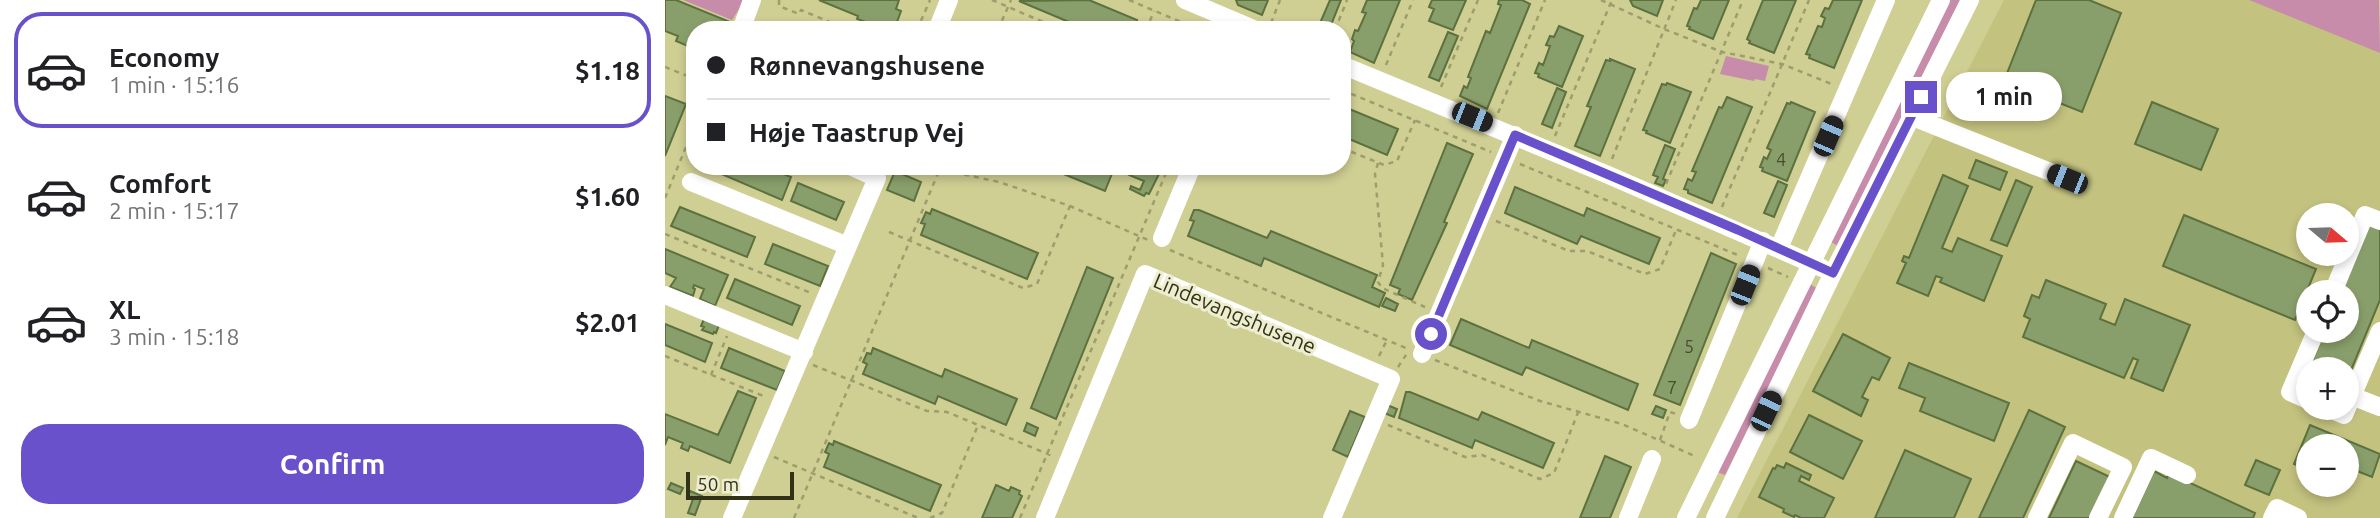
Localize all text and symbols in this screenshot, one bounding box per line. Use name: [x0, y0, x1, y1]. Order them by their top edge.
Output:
icon: car: [25, 39, 88, 102]
text: Economy: [109, 43, 219, 72]
text: Rønnevangshusene: [749, 51, 985, 80]
text: $1.18: [575, 56, 640, 85]
text: 1 min · 15:16: [109, 72, 240, 97]
callout: 1 min: [1945, 72, 2061, 122]
route end: [1905, 81, 1937, 113]
text: 1 min: [1975, 84, 2033, 109]
car: [1449, 99, 1496, 135]
car: [1811, 113, 1846, 159]
text: Høje Taastrup Vej: [749, 118, 964, 147]
house number: 4: [1776, 149, 1786, 169]
car: [2044, 161, 2091, 197]
icon: car: [25, 165, 88, 228]
text: Comfort: [109, 169, 212, 198]
text: $1.60: [575, 182, 640, 211]
text: 2 min · 15:17: [109, 198, 240, 223]
north arrow: [2296, 203, 2359, 266]
map controls: [2296, 203, 2359, 497]
car: [1728, 262, 1763, 308]
street label: Lindevangshusene: [1150, 268, 1320, 358]
button: locate: [2296, 280, 2359, 343]
icon: car: [25, 291, 88, 354]
text: XL: [109, 295, 140, 324]
text: $2.01: [575, 308, 640, 337]
route start: [1415, 318, 1447, 350]
text: 3 min · 15:18: [109, 324, 240, 349]
house number: 5: [1684, 336, 1694, 356]
button: +: [2296, 357, 2359, 420]
house number: 7: [1667, 377, 1677, 397]
car: [1748, 388, 1785, 434]
button: Confirm: [21, 424, 644, 504]
button: −: [2296, 434, 2359, 497]
scale bar: [686, 469, 795, 501]
text: 50 m: [697, 473, 739, 495]

